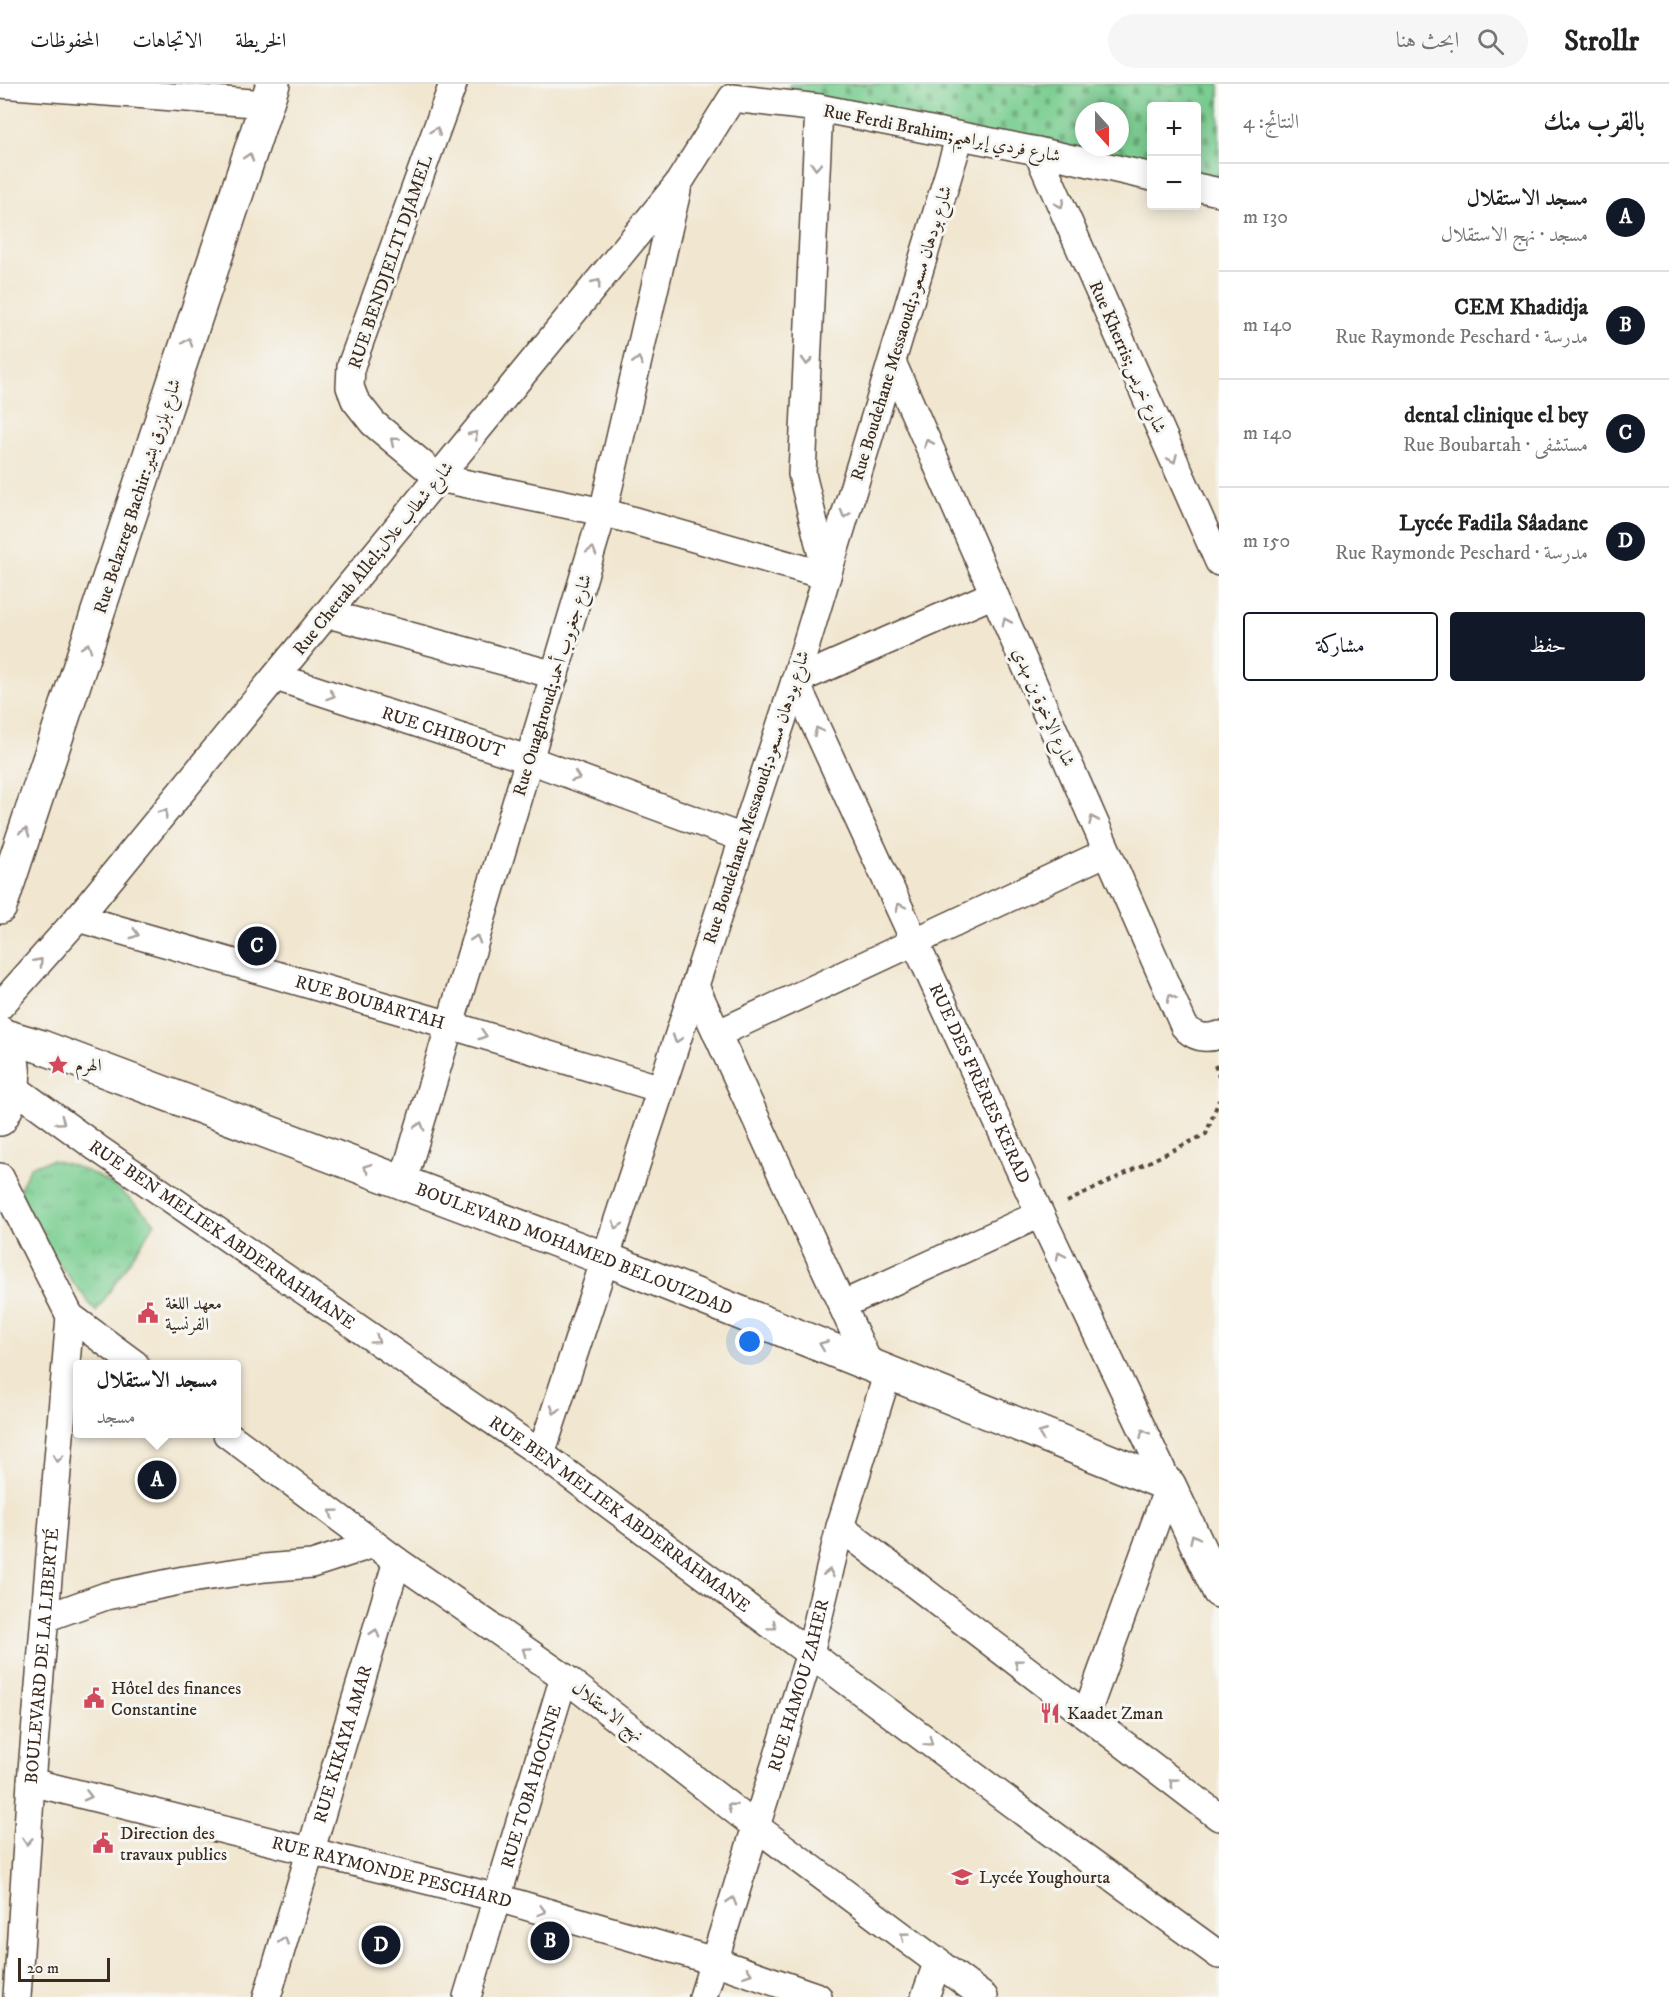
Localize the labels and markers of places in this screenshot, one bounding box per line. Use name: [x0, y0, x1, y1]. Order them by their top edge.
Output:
pin: C: [238, 924, 276, 968]
place icon: الهرم: [46, 1053, 70, 1077]
place label: الهرم: [75, 1055, 102, 1081]
place label: معهد اللغة الفرنسية: [165, 1293, 222, 1336]
public building icon: معهد اللغة الفرنسية: [136, 1301, 160, 1325]
pin: A: [138, 1458, 176, 1502]
place label: Hôtel des finances Constantine: [111, 1678, 241, 1721]
public building icon: Hôtel des finances Constantine: [82, 1686, 106, 1710]
restaurant icon: Kaadet Zman: [1038, 1701, 1062, 1725]
place label: Kaadet Zman: [1067, 1703, 1164, 1725]
place label: Direction des travaux publics: [120, 1823, 227, 1866]
public building icon: Direction des travaux publics: [91, 1831, 115, 1855]
school or university icon: Lycée Youghourta: [950, 1865, 974, 1889]
place label: Lycée Youghourta: [979, 1867, 1110, 1889]
pin: B: [530, 1918, 570, 1964]
pin: D: [362, 1922, 400, 1968]

